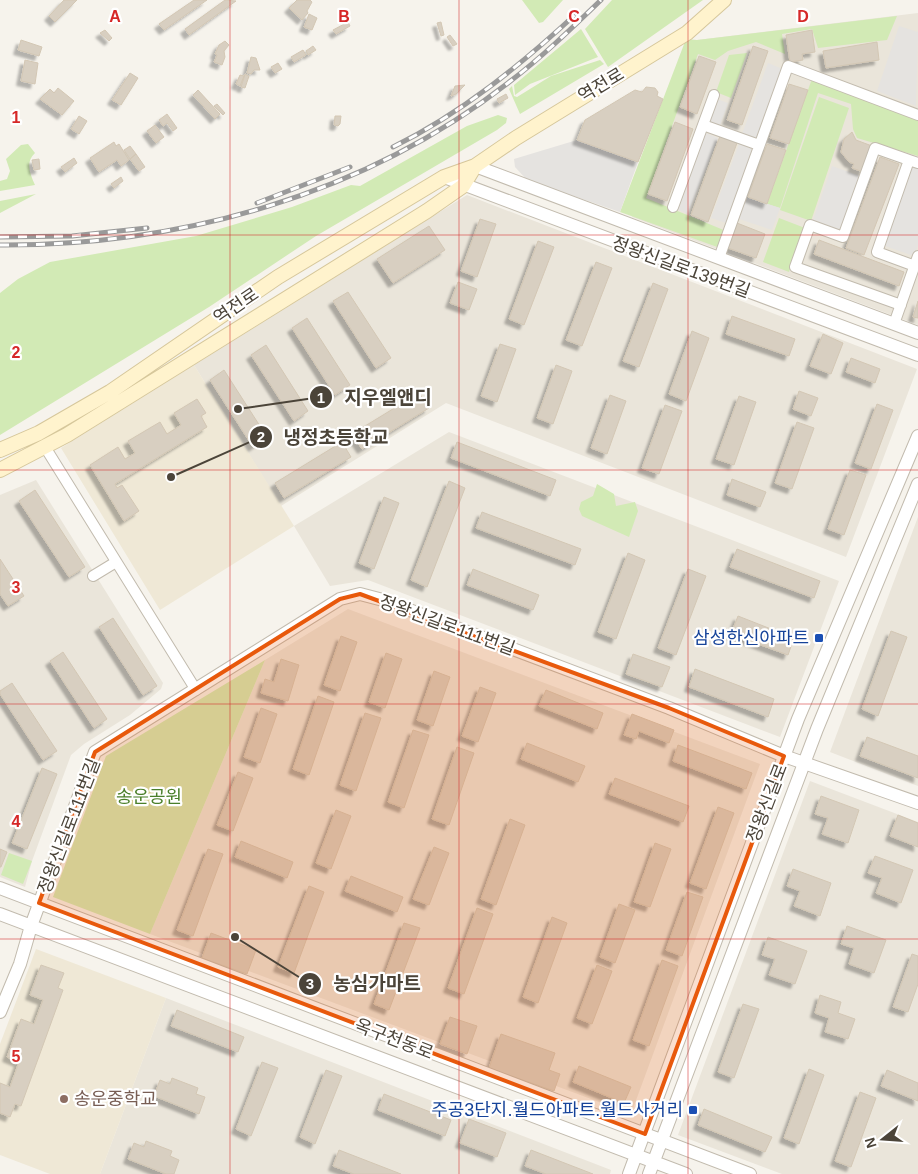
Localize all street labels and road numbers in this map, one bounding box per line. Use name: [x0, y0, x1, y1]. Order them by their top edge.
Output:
street label: 역전로: [575, 64, 627, 106]
street label: 정왕신길로139번길: [609, 233, 753, 301]
street label: 역전로: [210, 284, 262, 328]
street label: 정왕신길로111번길: [376, 591, 518, 659]
street label: 정왕신길로111번길: [34, 756, 104, 896]
street label: 정왕신길로: [743, 761, 791, 845]
street label: 옥구천동로: [352, 1015, 436, 1063]

